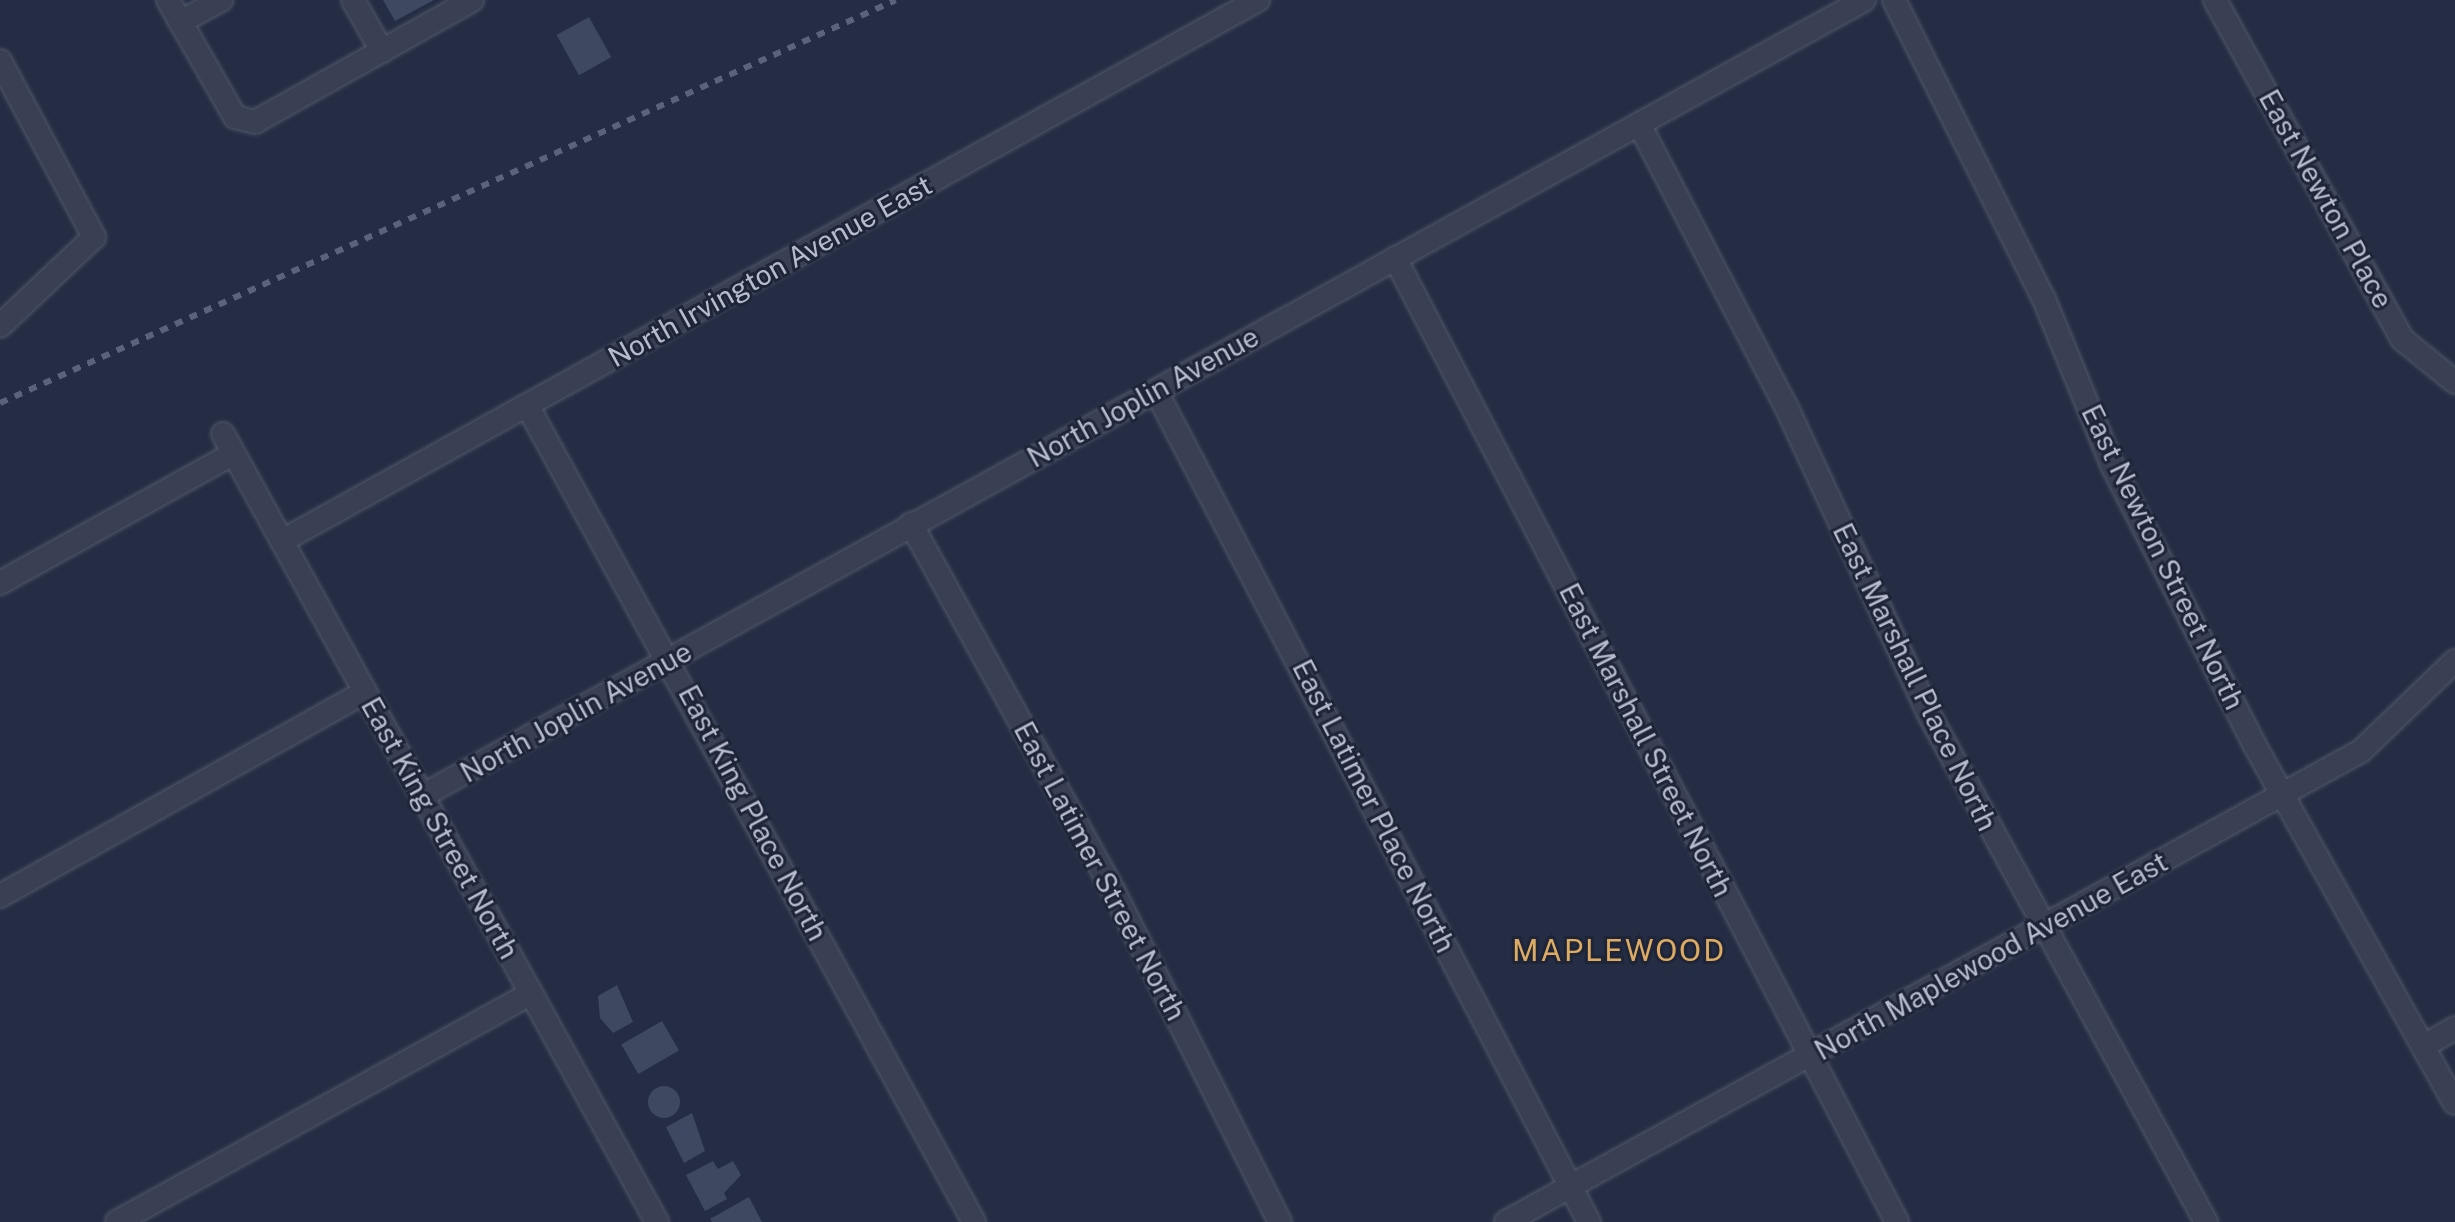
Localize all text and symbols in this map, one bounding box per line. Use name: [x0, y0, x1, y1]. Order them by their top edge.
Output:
street label: East Newton Place: [2252, 84, 2400, 314]
street label: North Irvington Avenue East: [602, 168, 938, 374]
street label: North Joplin Avenue: [1022, 319, 1264, 475]
street label: East Newton Street North: [2075, 399, 2251, 715]
street label: East Marshall Place North: [1826, 518, 2004, 836]
street label: East Marshall Street North: [1552, 578, 1740, 902]
street label: North Joplin Avenue: [455, 634, 697, 790]
street label: East Latimer Place North: [1285, 654, 1463, 958]
street label: East King Place North: [671, 680, 835, 946]
street label: East King Street North: [354, 691, 526, 965]
street label: East Latimer Street North: [1007, 716, 1193, 1026]
street label: North Maplewood Avenue East: [1809, 845, 2173, 1067]
district label: MAPLEWOOD: [1512, 932, 1726, 968]

